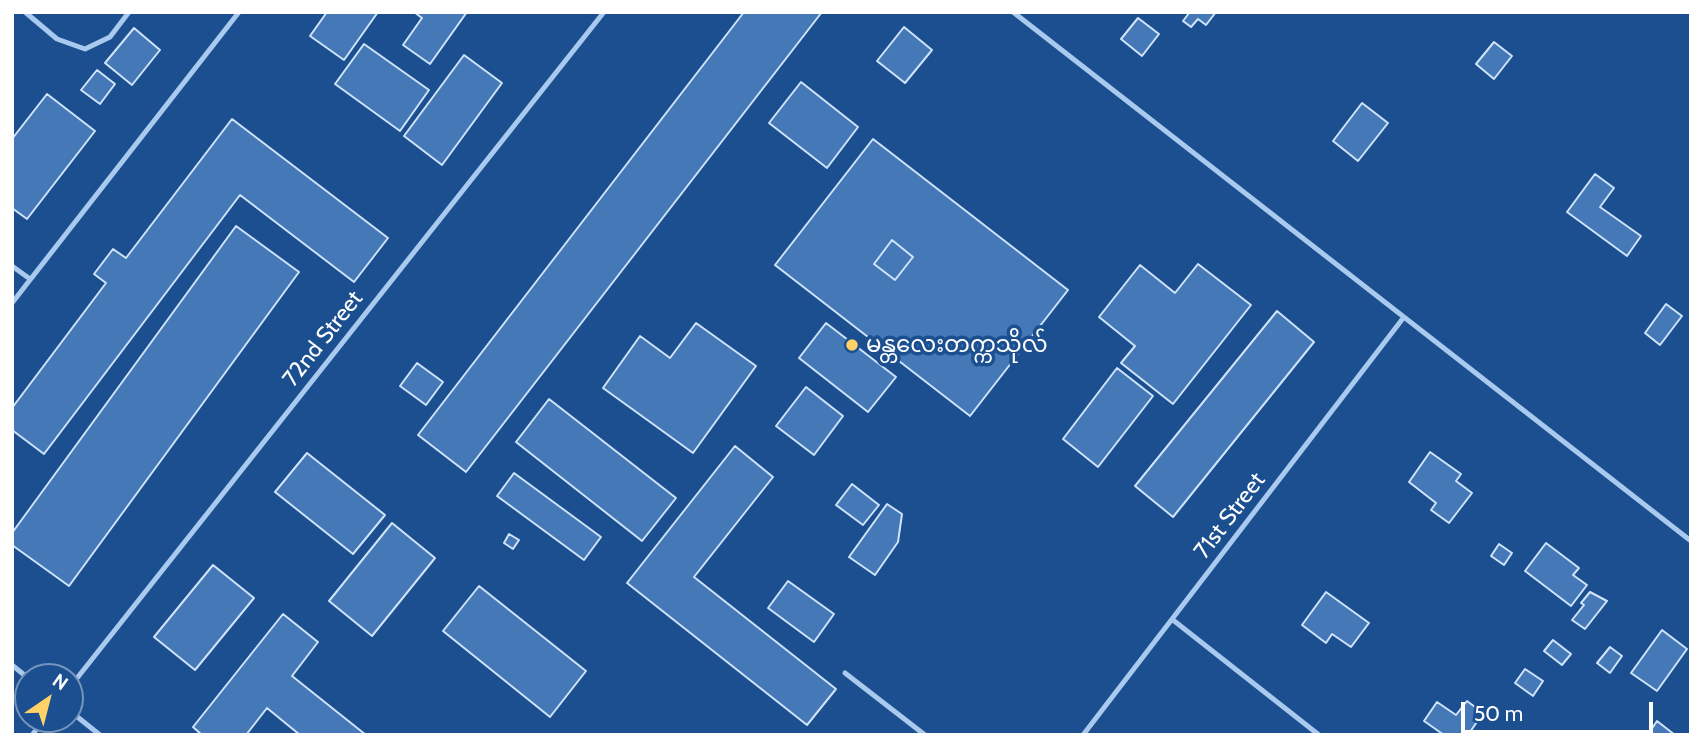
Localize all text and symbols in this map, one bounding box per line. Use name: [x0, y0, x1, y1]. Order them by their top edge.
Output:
street label: 72nd Street: [277, 286, 369, 392]
place label: မန္တလေးတက္ကသိုလ်: [866, 331, 1048, 359]
marker: မန္တလေးတက္ကသိုလ်: [844, 337, 860, 353]
street label: 71st Street: [1189, 468, 1271, 564]
north arrow: [14, 663, 84, 733]
text: N: [48, 669, 72, 695]
scale bar: [1465, 688, 1658, 732]
text: 50 m: [1474, 701, 1523, 726]

